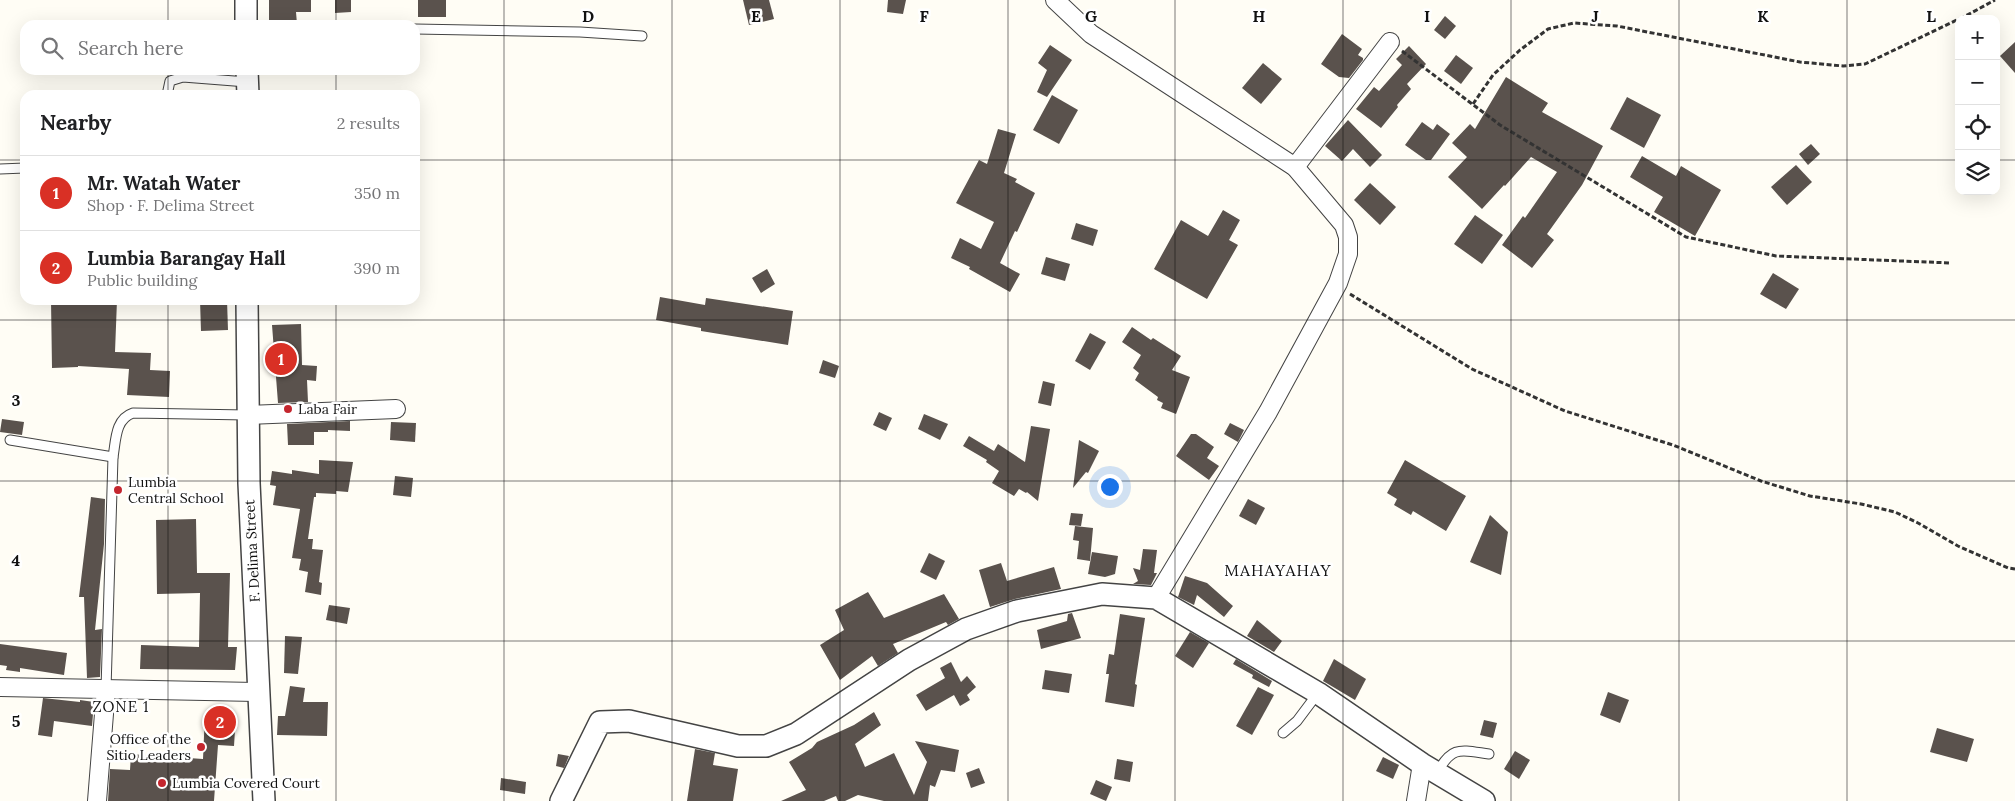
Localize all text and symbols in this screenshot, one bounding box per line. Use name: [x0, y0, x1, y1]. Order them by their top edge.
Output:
text: D: [582, 6, 594, 26]
text: E: [751, 6, 761, 26]
text: F: [919, 6, 929, 26]
text: G: [1085, 6, 1097, 26]
text: H: [1253, 6, 1266, 26]
text: I: [1424, 6, 1430, 26]
text: J: [1591, 6, 1599, 26]
text: K: [1757, 6, 1769, 26]
text: L: [1926, 6, 1936, 26]
map controls: [1955, 15, 2000, 195]
button: +: [1955, 15, 2000, 60]
search box: [20, 20, 420, 75]
icon: search: [38, 34, 66, 62]
text: Search here: [78, 36, 184, 60]
button: −: [1955, 60, 2000, 105]
button: locate: [1955, 105, 2000, 150]
text: Nearby: [40, 109, 111, 136]
text: 2 results: [337, 113, 400, 133]
button: layers: [1955, 150, 2000, 195]
text: Mr. Watah Water: [87, 171, 240, 195]
text: 1: [53, 183, 59, 203]
text: 350 m: [354, 183, 400, 203]
text: Shop · F. Delima Street: [87, 195, 255, 215]
text: Lumbia Barangay Hall: [87, 246, 286, 270]
text: 2: [52, 258, 60, 278]
text: 390 m: [353, 258, 400, 278]
text: Public building: [87, 270, 197, 290]
pin: 1: [265, 340, 297, 378]
text: 3: [12, 390, 21, 410]
place label: Laba Fair: [298, 400, 357, 418]
marker: Laba Fair: [282, 403, 294, 415]
place label: Lumbia Central School: [128, 473, 224, 507]
your location: [1097, 474, 1123, 500]
marker: Lumbia Central School: [112, 484, 124, 496]
street label: F. Delima Street: [240, 499, 264, 603]
text: 4: [12, 550, 21, 570]
district label: MAHAYAHAY: [1224, 560, 1332, 580]
district label: ZONE 1: [92, 697, 150, 716]
pin: 2: [204, 703, 236, 741]
text: 5: [12, 711, 21, 731]
place label: Office of the Sitio Leaders: [106, 730, 191, 764]
marker: Office of the Sitio Leaders: [195, 741, 207, 753]
place label: Lumbia Covered Court: [172, 774, 320, 792]
marker: Lumbia Covered Court: [156, 777, 168, 789]

